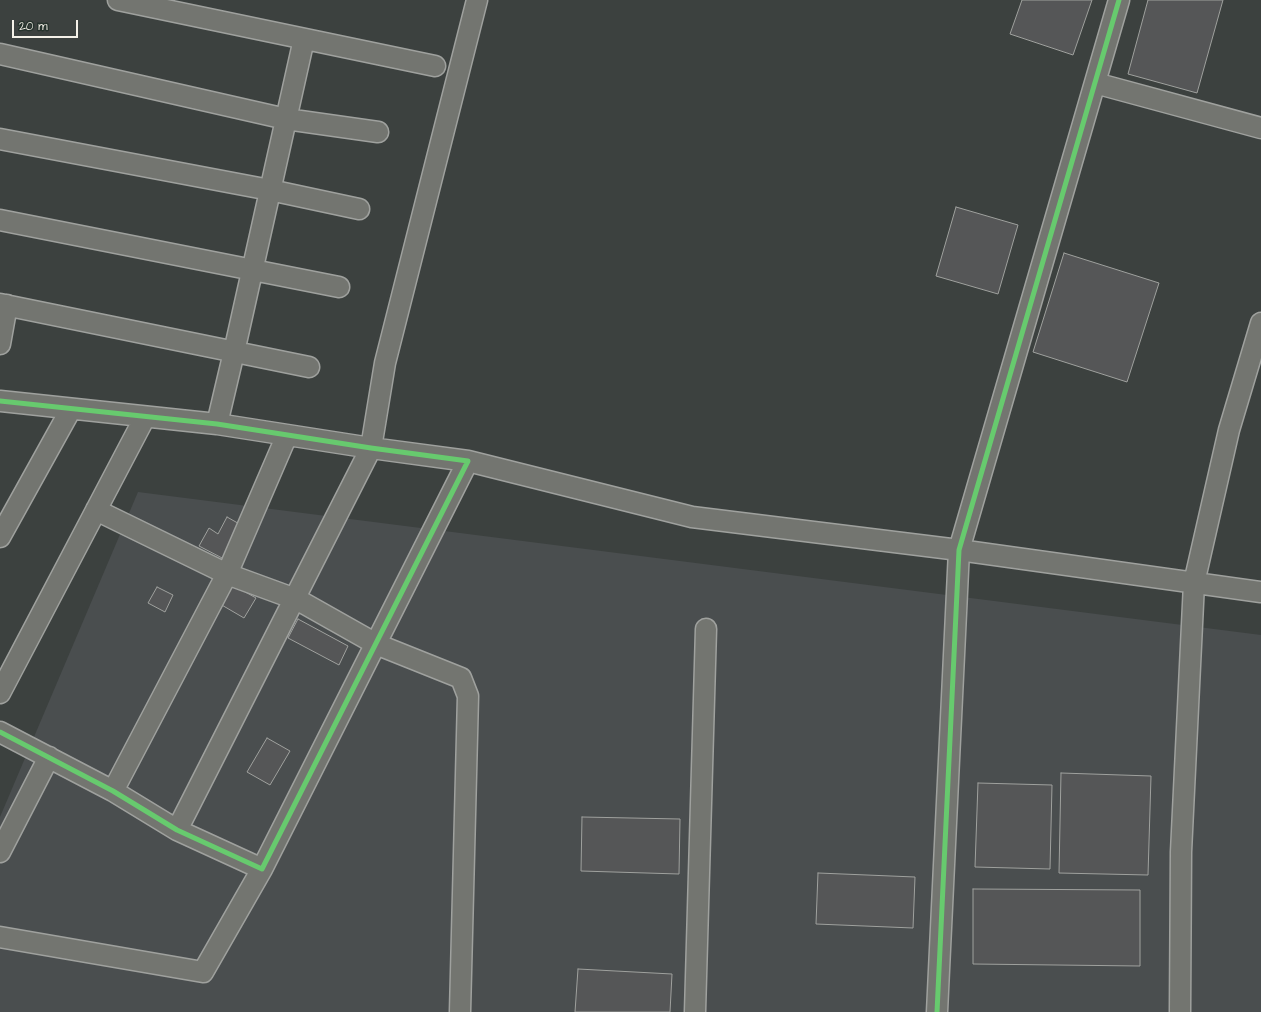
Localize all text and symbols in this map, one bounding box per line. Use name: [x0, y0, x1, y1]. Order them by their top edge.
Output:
scale bar: [14, 12, 80, 38]
text: 20 m: [19, 18, 48, 35]

